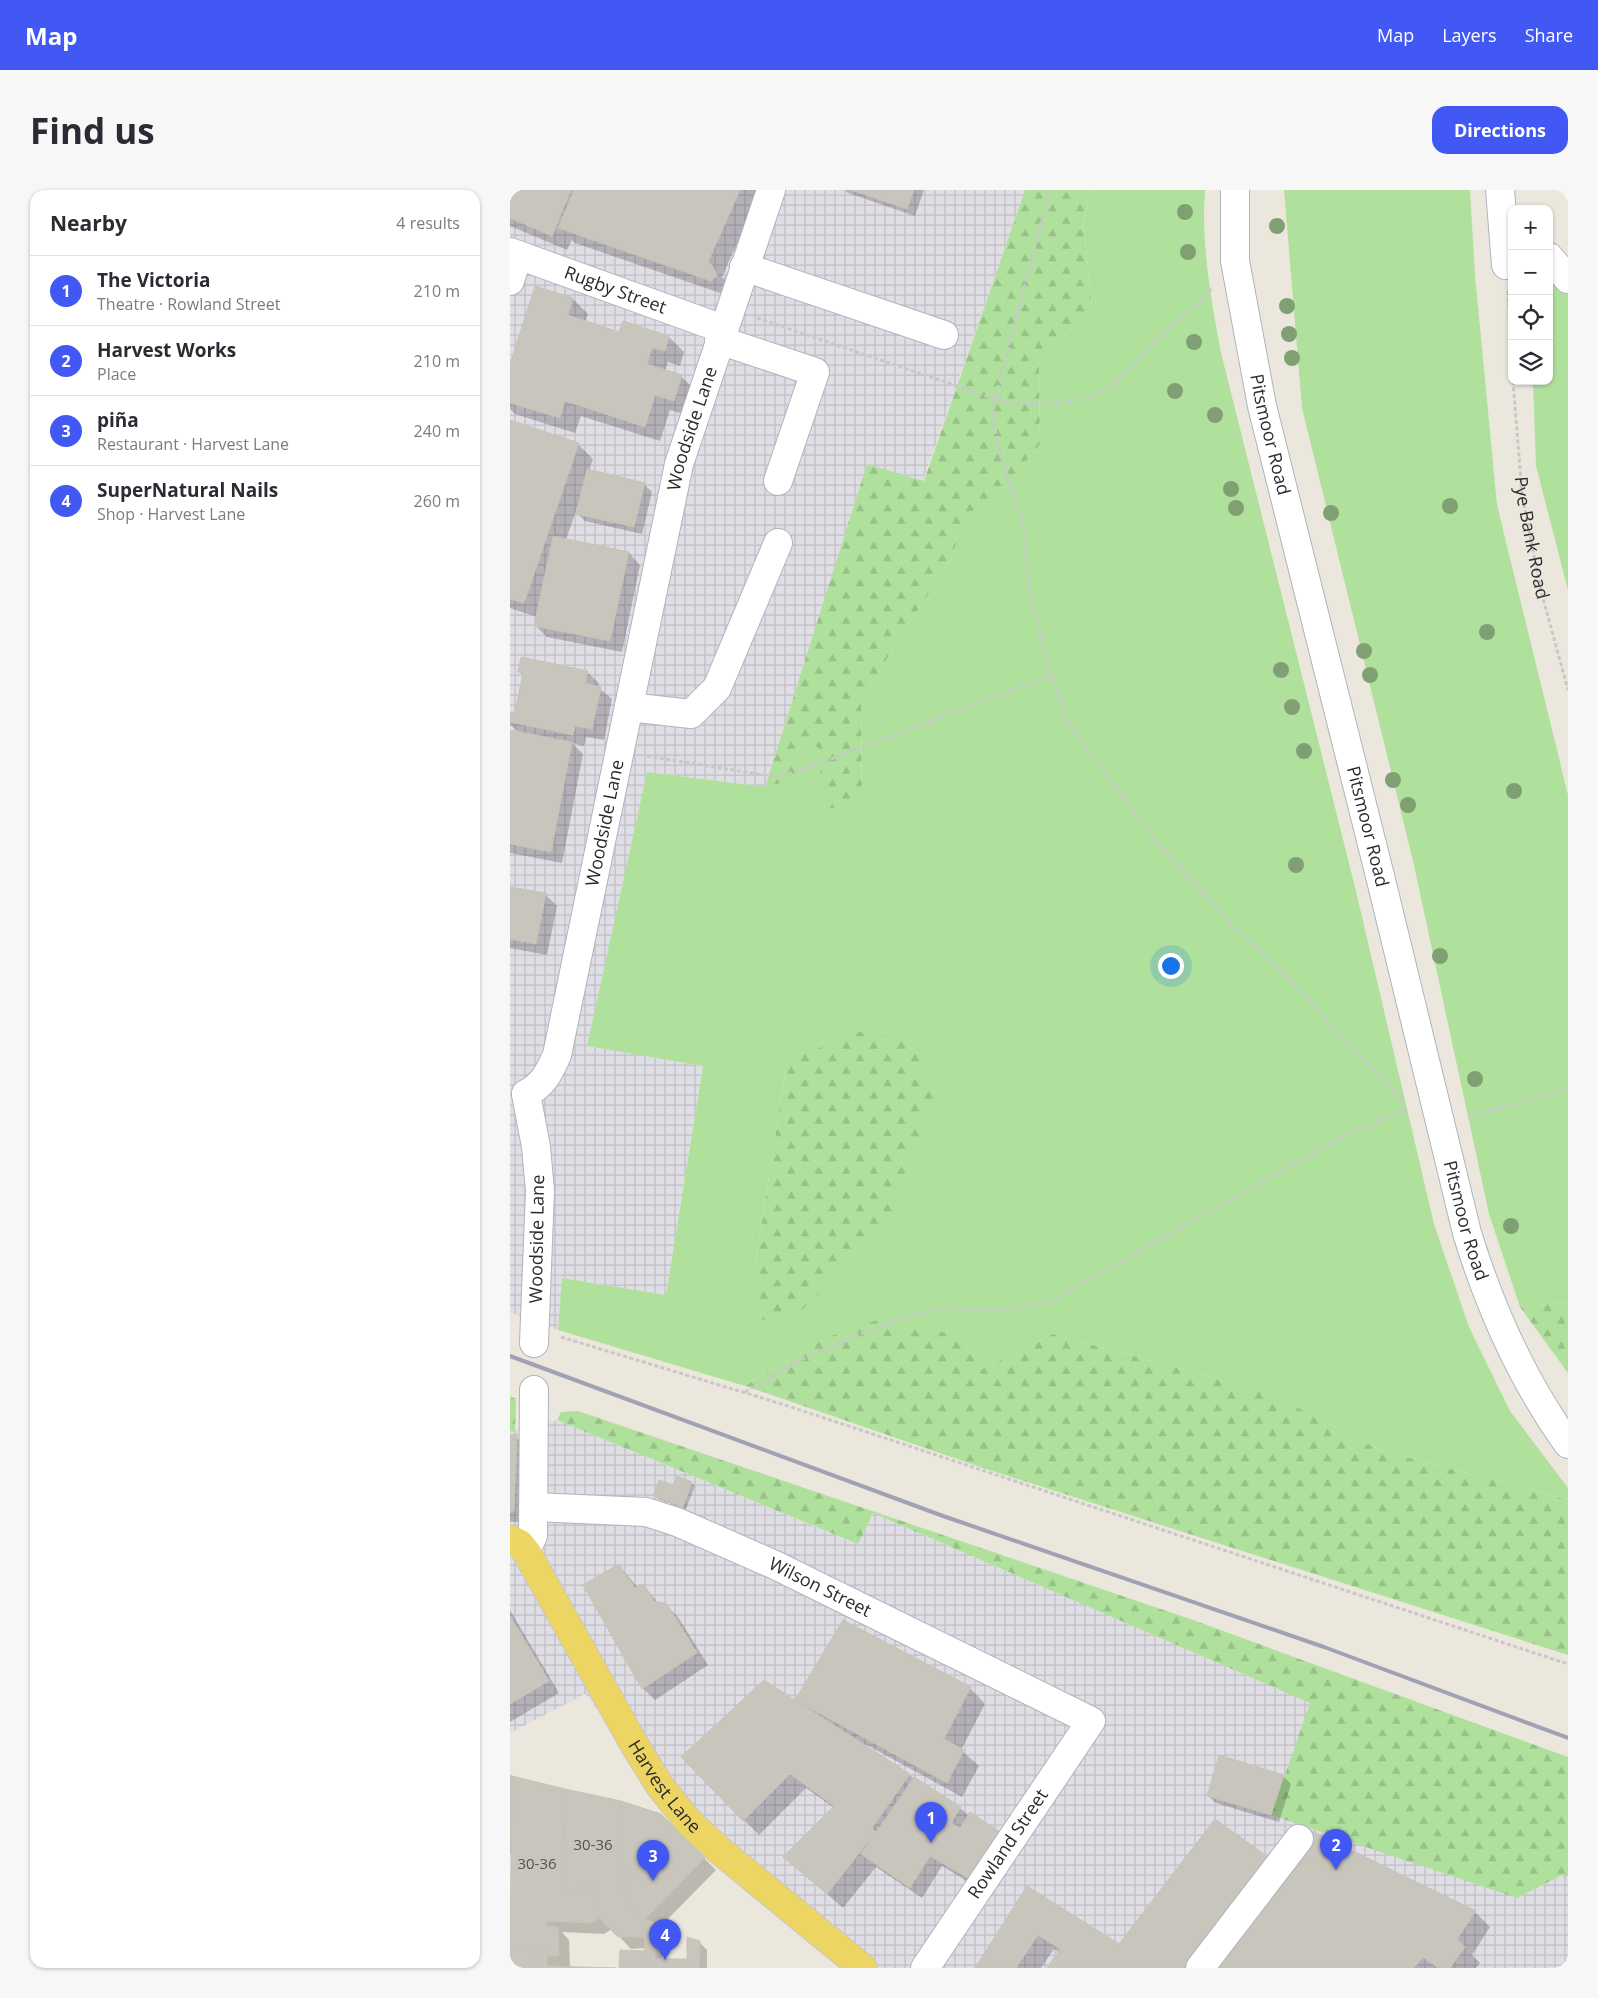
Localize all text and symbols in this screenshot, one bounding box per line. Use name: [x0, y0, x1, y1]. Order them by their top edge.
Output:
text: Map: [25, 19, 77, 52]
text: Map: [1377, 23, 1414, 47]
text: Layers: [1442, 23, 1497, 47]
text: Share: [1525, 23, 1573, 47]
button: Directions: [1432, 106, 1568, 154]
text: Find us: [30, 107, 155, 154]
map controls: [1508, 205, 1553, 385]
button: +: [1508, 205, 1553, 250]
text: Nearby: [50, 209, 127, 237]
text: 4 results: [396, 212, 460, 234]
button: −: [1508, 250, 1553, 295]
street label: Rugby Street: [561, 260, 670, 319]
text: The Victoria: [97, 267, 210, 293]
text: 1: [61, 280, 71, 302]
text: 210 m: [414, 280, 460, 302]
text: Theatre · Rowland Street: [97, 293, 281, 315]
button: locate: [1508, 295, 1553, 340]
text: Harvest Works: [97, 337, 236, 363]
button: layers: [1508, 340, 1553, 385]
text: 2: [61, 350, 71, 372]
text: 210 m: [414, 350, 460, 372]
text: Place: [97, 363, 136, 385]
street label: Woodside Lane: [661, 363, 722, 492]
street label: Pitsmoor Road: [1245, 372, 1297, 497]
text: piña: [97, 407, 139, 433]
text: 3: [61, 420, 71, 442]
text: 240 m: [414, 420, 460, 442]
text: Restaurant · Harvest Lane: [97, 433, 289, 455]
street label: Pye Bank Road: [1510, 475, 1556, 602]
text: SuperNatural Nails: [97, 477, 278, 503]
text: 4: [61, 490, 71, 512]
text: 260 m: [414, 490, 460, 512]
text: Shop · Harvest Lane: [97, 503, 245, 525]
street label: Woodside Lane: [579, 757, 629, 888]
street label: Pitsmoor Road: [1342, 763, 1395, 889]
your location: [1158, 953, 1184, 979]
street label: Pitsmoor Road: [1439, 1158, 1495, 1283]
street label: Woodside Lane: [523, 1174, 549, 1304]
street label: Wilson Street: [765, 1551, 876, 1622]
street label: Harvest Lane: [623, 1735, 707, 1838]
street label: Rowland Street: [962, 1784, 1053, 1903]
pin: 1: [915, 1802, 947, 1843]
pin: 2: [1320, 1829, 1352, 1870]
house number: 30-36: [573, 1834, 613, 1854]
pin: 3: [637, 1840, 669, 1881]
house number: 30-36: [517, 1853, 557, 1873]
pin: 4: [649, 1919, 681, 1960]

